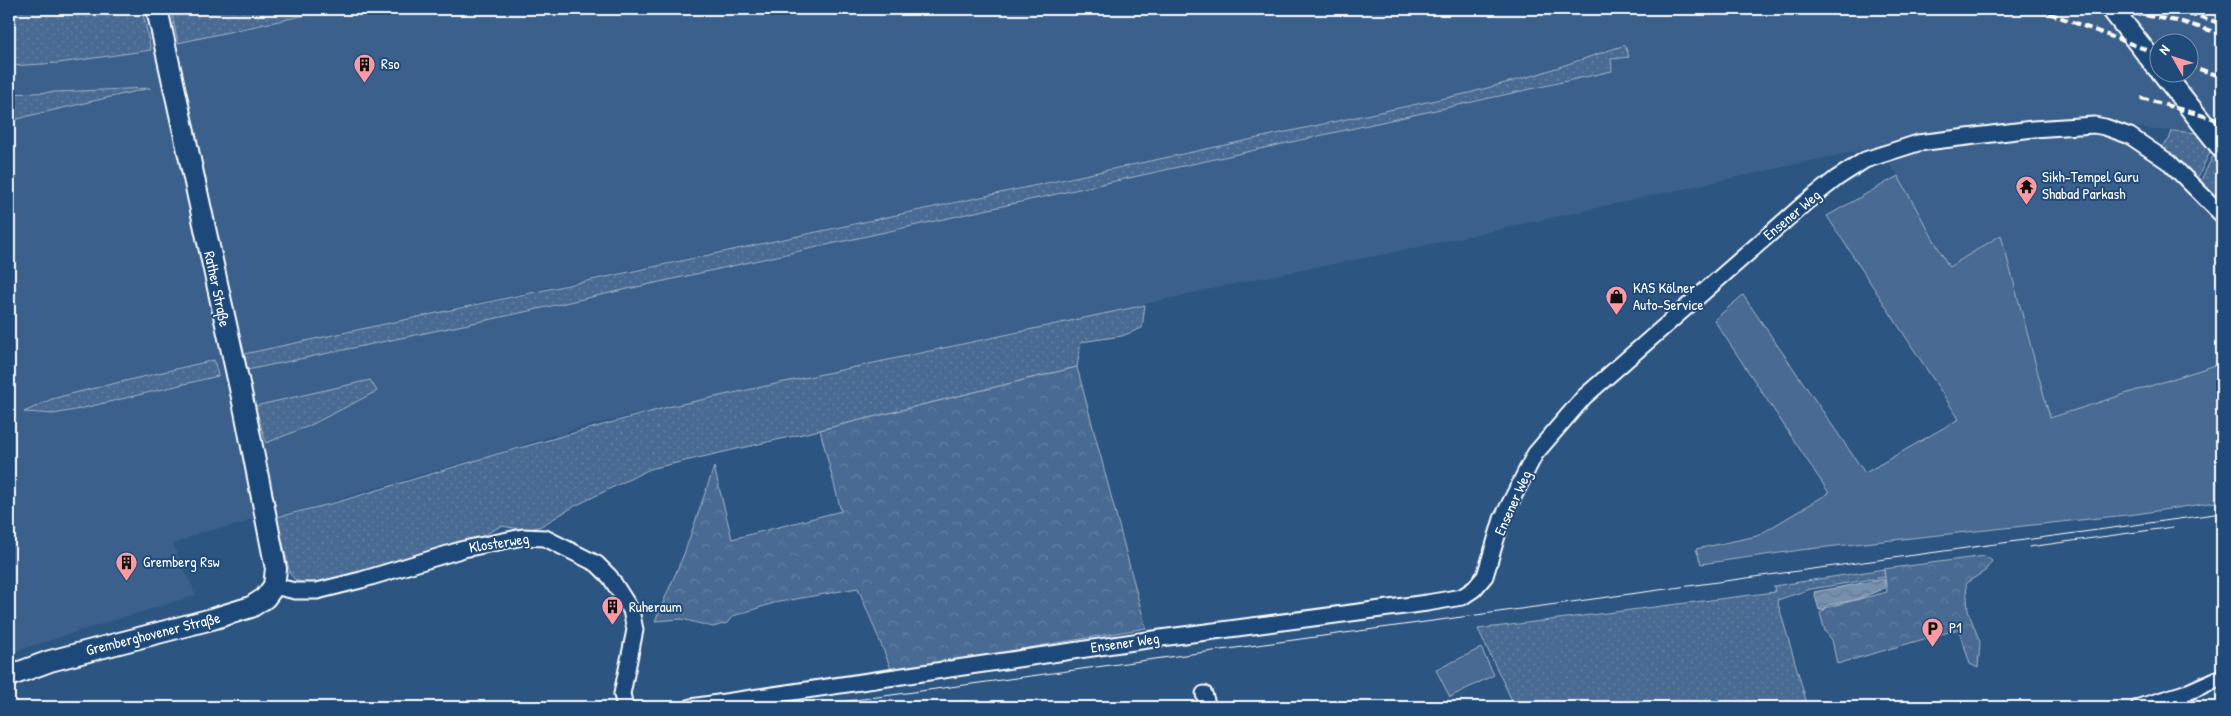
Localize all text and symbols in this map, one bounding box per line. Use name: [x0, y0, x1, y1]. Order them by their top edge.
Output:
north arrow: [2148, 32, 2198, 82]
text: N: [2154, 40, 2174, 58]
building icon: Rso: [353, 52, 377, 83]
place label: Rso: [381, 53, 400, 74]
place label: Sikh-Tempel Guru Shabad Parkash: [2042, 166, 2139, 204]
temple icon: Sikh-Tempel Guru Shabad Parkash: [2014, 174, 2038, 205]
street label: Ensener Weg: [1758, 184, 1825, 245]
street label: Rather Straße: [199, 249, 236, 329]
place label: KAS Kölner Auto-Service: [1633, 277, 1703, 315]
shop icon: KAS Kölner Auto-Service: [1605, 285, 1629, 316]
street label: Ensener Weg: [1489, 467, 1536, 539]
street label: Klosterweg: [468, 527, 531, 558]
building icon: Gremberg Rsw: [115, 550, 139, 581]
place label: Gremberg Rsw: [143, 551, 220, 572]
building icon: Ruheraum: [601, 595, 625, 626]
place label: Ruheraum: [629, 596, 682, 617]
street label: Gremberghovener Straße: [84, 607, 222, 660]
parking icon: P1: [1921, 616, 1945, 647]
place label: P1: [1949, 617, 1962, 638]
street label: Ensener Weg: [1089, 627, 1161, 658]

